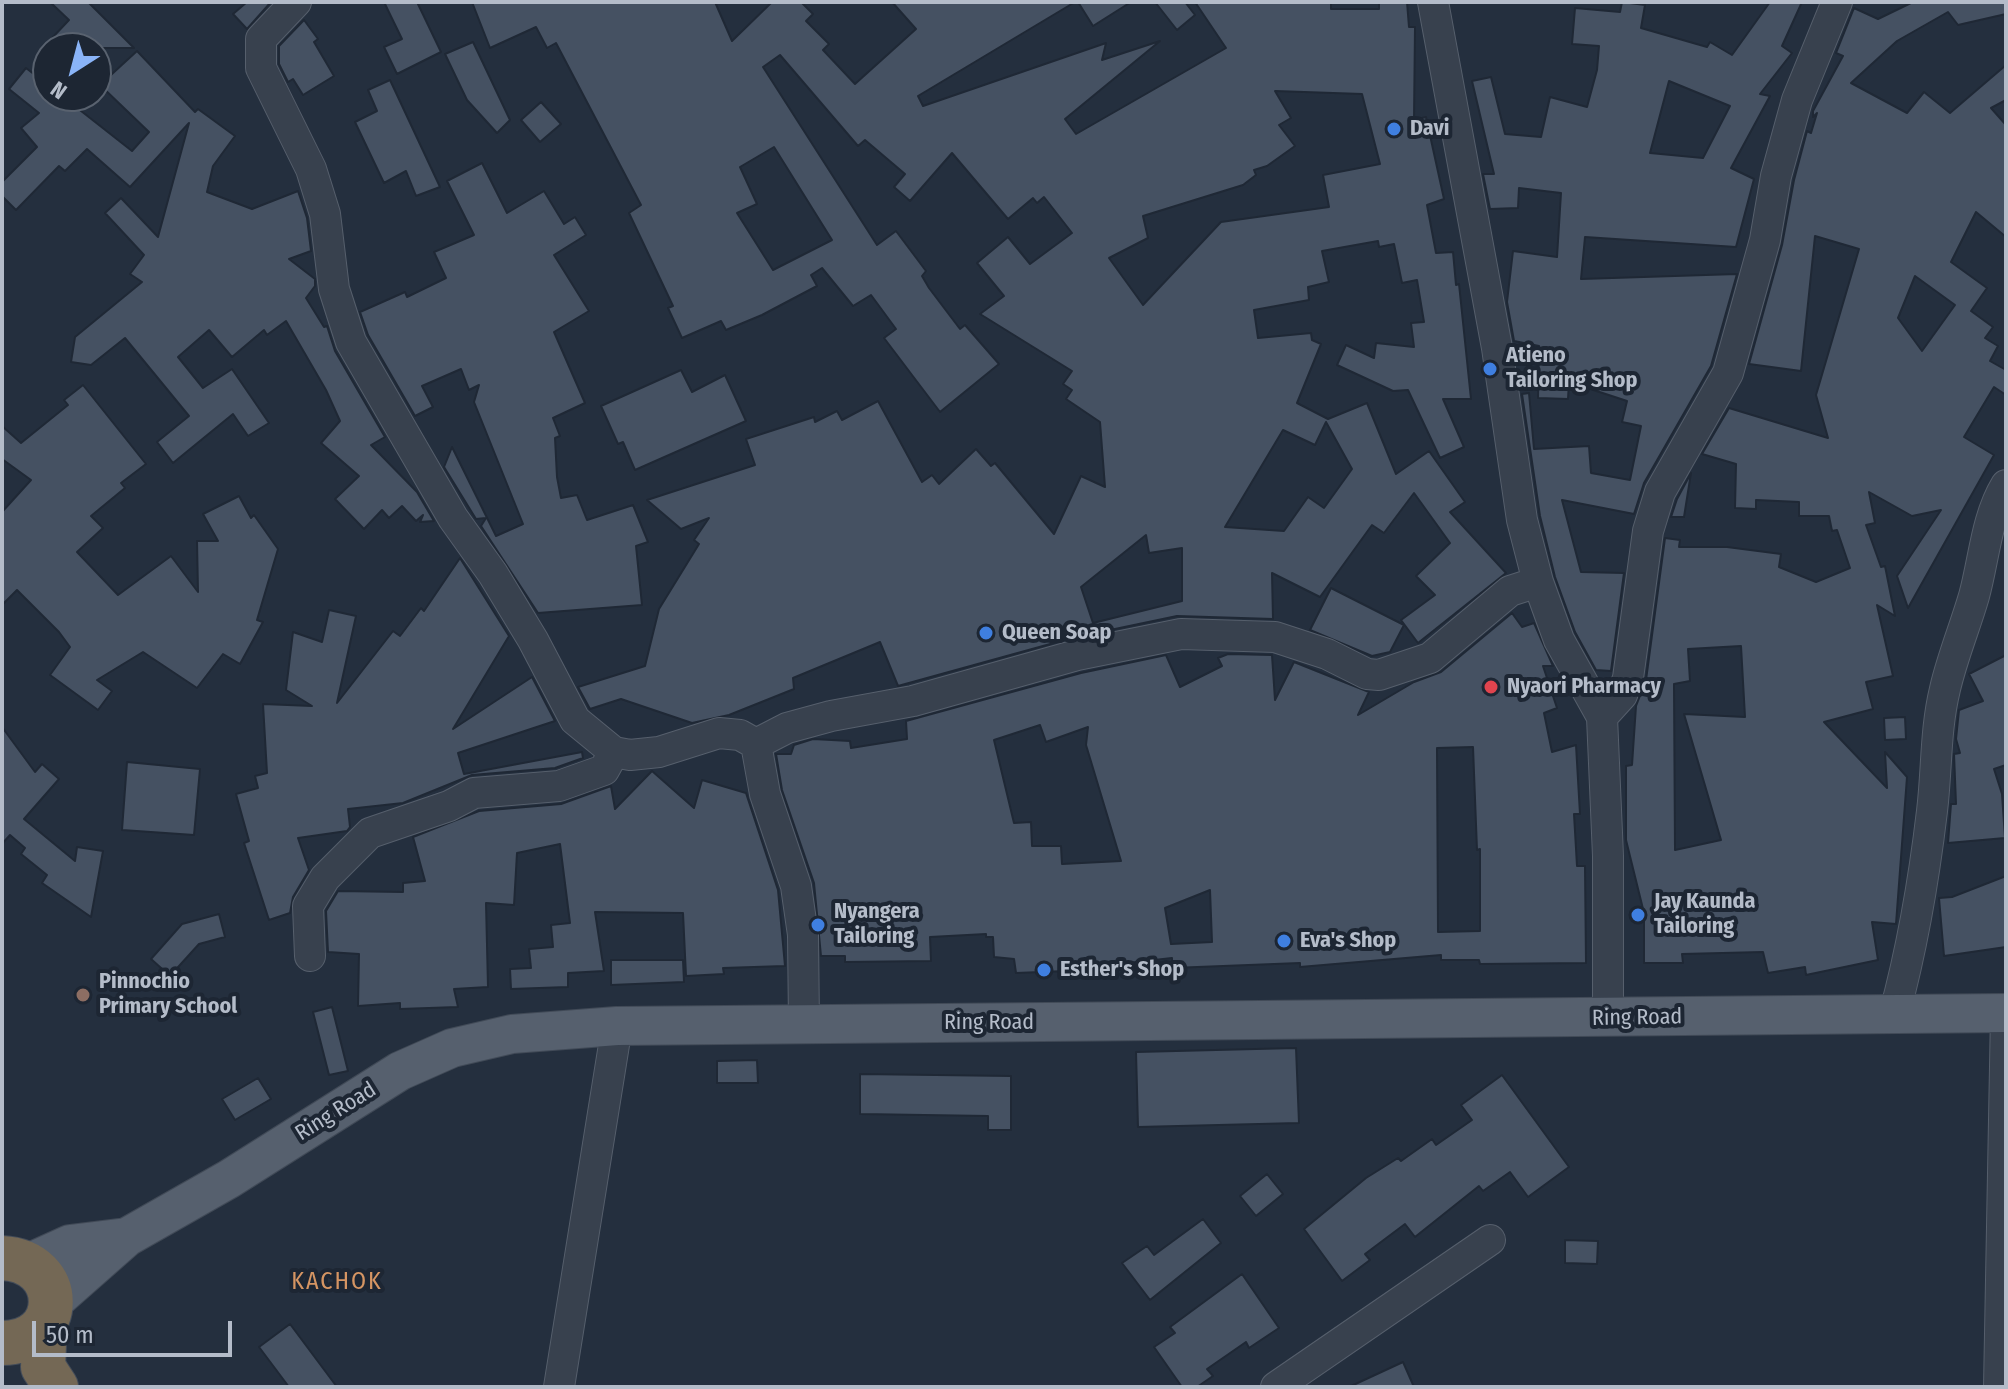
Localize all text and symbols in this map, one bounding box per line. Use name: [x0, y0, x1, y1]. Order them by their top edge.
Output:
north arrow: [32, 32, 112, 112]
text: N: [46, 75, 72, 105]
place label: Davi: [1410, 116, 1450, 142]
marker: Davi: [1385, 120, 1403, 138]
place label: Atieno Tailoring Shop: [1506, 343, 1637, 394]
marker: Atieno Tailoring Shop: [1481, 360, 1499, 378]
place label: Queen Soap: [1002, 620, 1112, 646]
marker: Queen Soap: [977, 624, 995, 642]
place label: Nyaori Pharmacy: [1507, 674, 1661, 700]
marker: Nyaori Pharmacy: [1482, 678, 1500, 696]
place label: Jay Kaunda Tailoring: [1654, 889, 1755, 940]
place label: Nyangera Tailoring: [834, 899, 920, 950]
marker: Jay Kaunda Tailoring: [1629, 906, 1647, 924]
marker: Nyangera Tailoring: [809, 916, 827, 934]
place label: Eva's Shop: [1300, 928, 1396, 954]
marker: Eva's Shop: [1275, 932, 1293, 950]
place label: Esther's Shop: [1060, 957, 1184, 983]
marker: Esther's Shop: [1035, 961, 1053, 979]
place label: Pinnochio Primary School: [99, 969, 237, 1020]
marker: Pinnochio Primary School: [74, 986, 92, 1004]
street label: Ring Road: [1592, 1004, 1682, 1032]
street label: Ring Road: [944, 1010, 1034, 1036]
street label: Ring Road: [291, 1077, 381, 1147]
district label: KACHOK: [291, 1268, 383, 1296]
scale bar: [36, 1305, 236, 1355]
text: 50 m: [46, 1321, 94, 1349]

